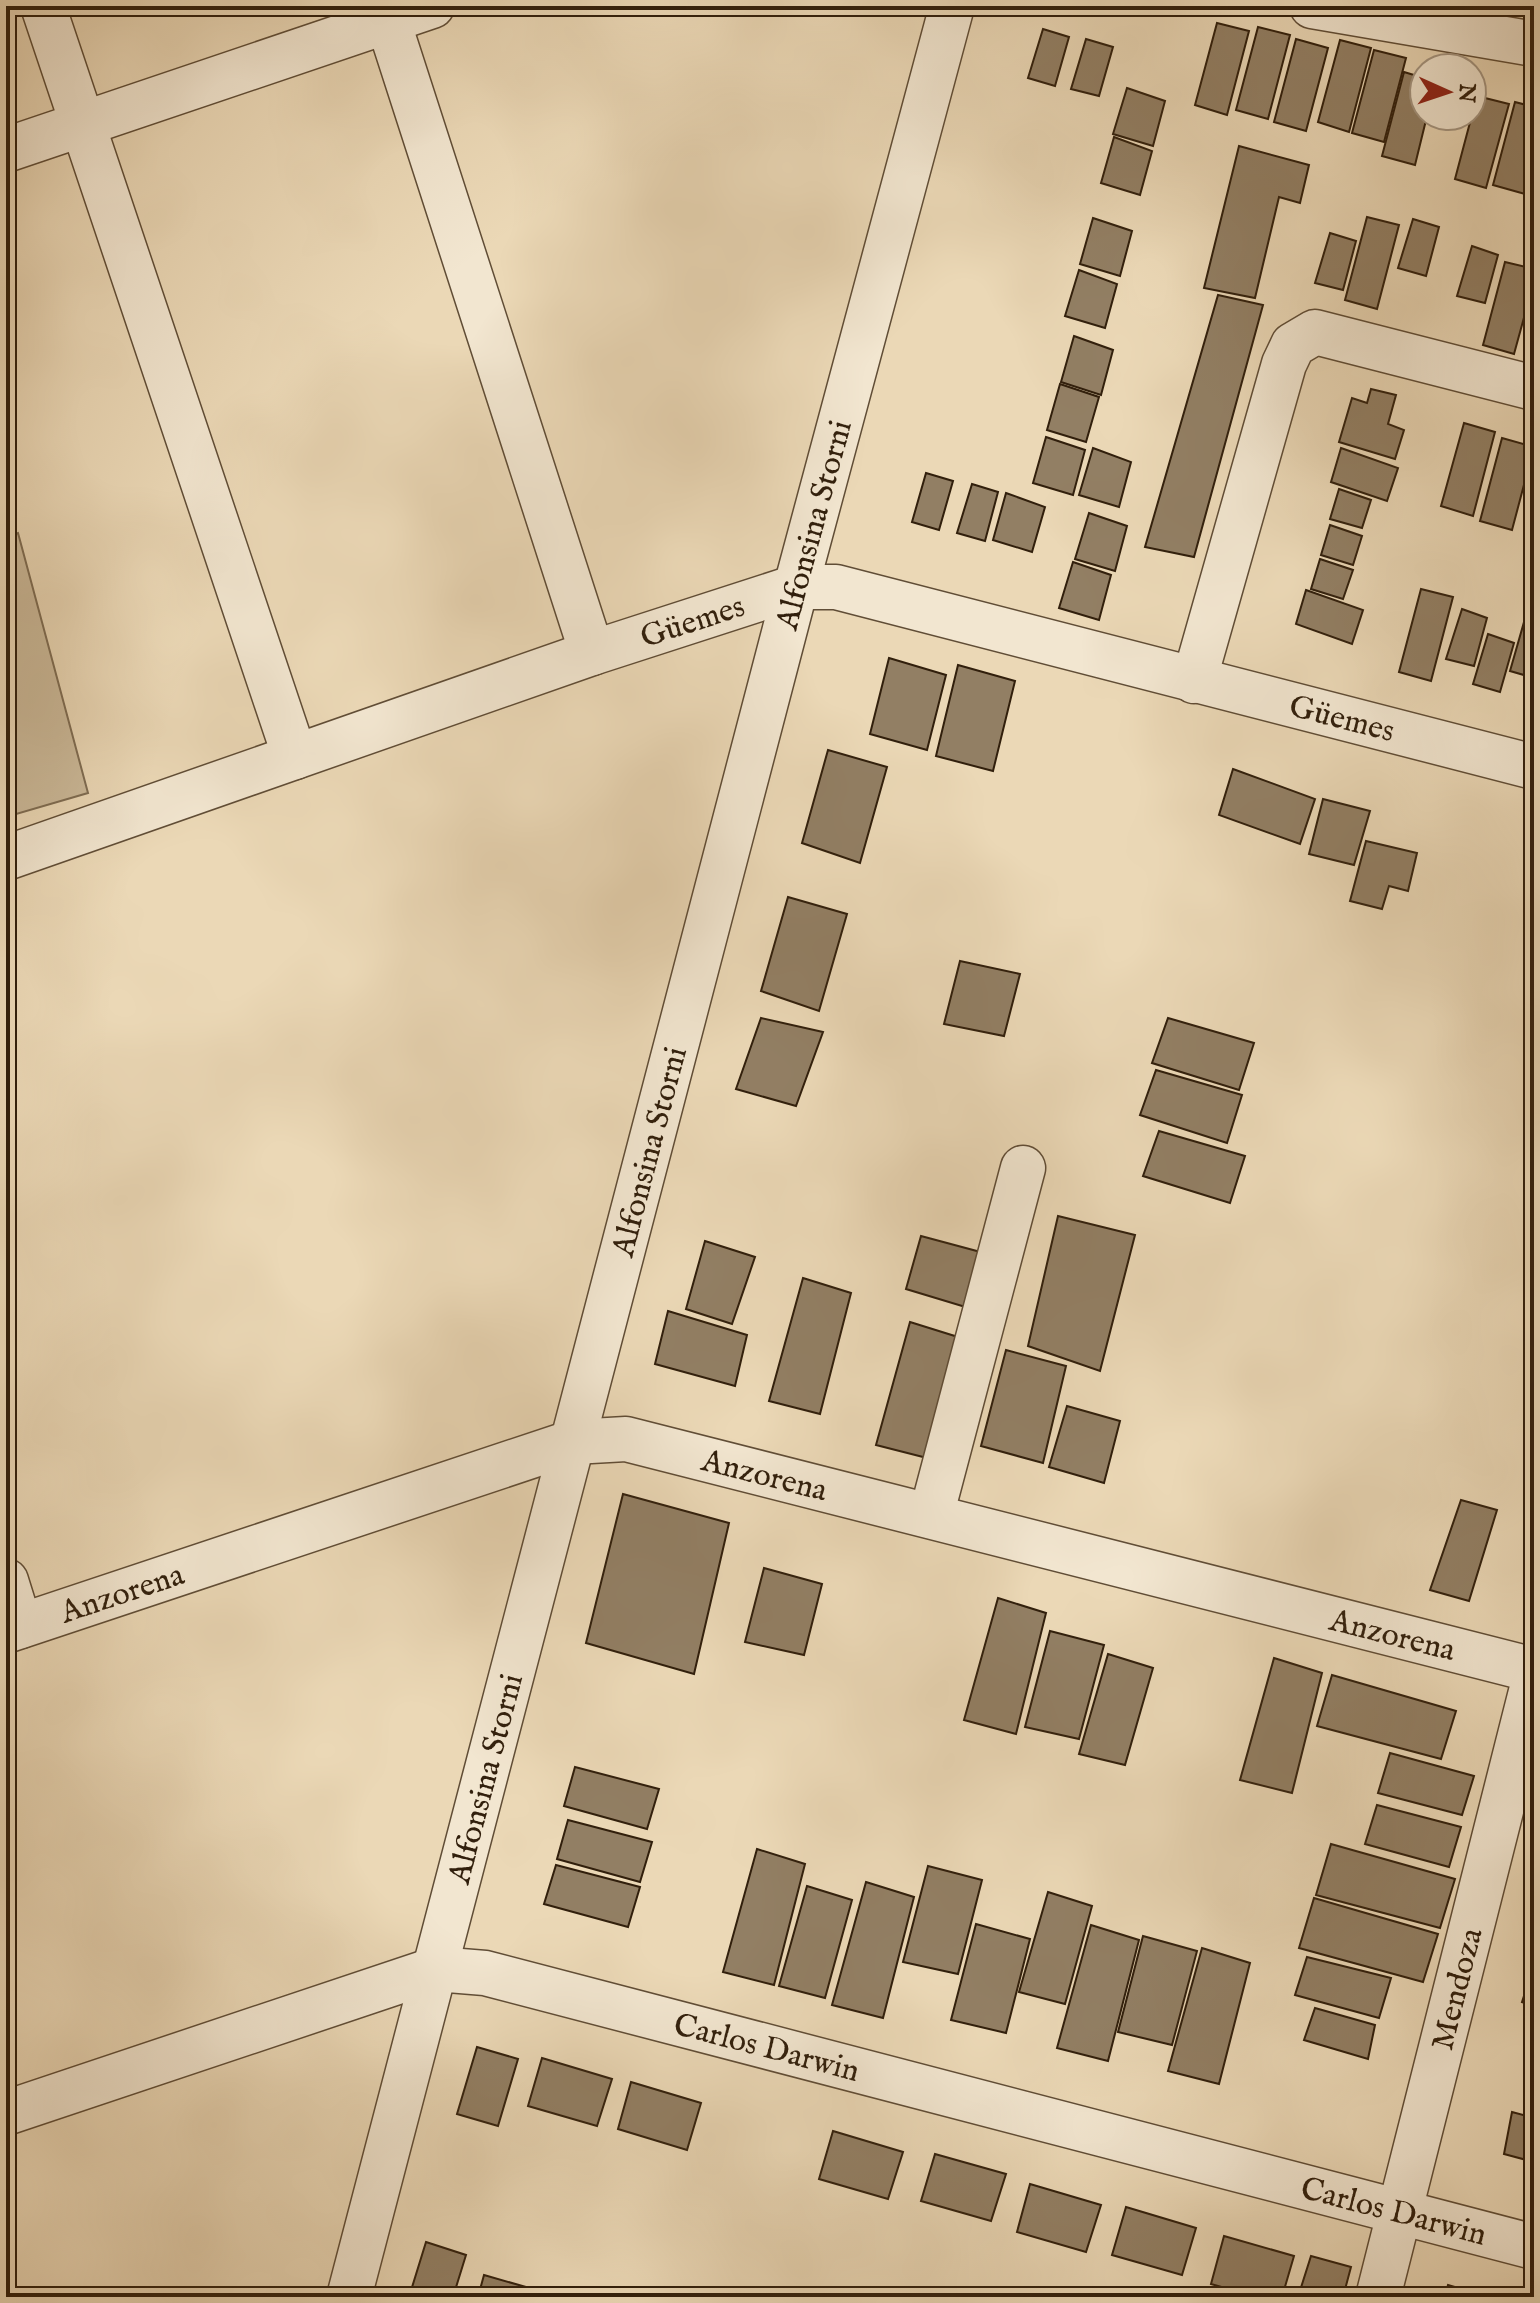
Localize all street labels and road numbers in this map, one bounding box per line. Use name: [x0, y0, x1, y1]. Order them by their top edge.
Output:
street label: Alfonsina Storni: [767, 416, 863, 636]
street label: Güemes: [635, 587, 750, 659]
street label: Güemes: [1285, 687, 1399, 753]
street label: Alfonsina Storni: [604, 1043, 698, 1263]
street label: Anzorena: [696, 1441, 831, 1512]
street label: Anzorena: [54, 1555, 190, 1635]
street label: Anzorena: [1324, 1601, 1459, 1672]
street label: Alfonsina Storni: [440, 1670, 534, 1889]
street label: Mendoza: [1423, 1924, 1494, 2055]
street label: Carlos Darwin: [669, 2005, 864, 2093]
street label: Carlos Darwin: [1296, 2169, 1491, 2257]

